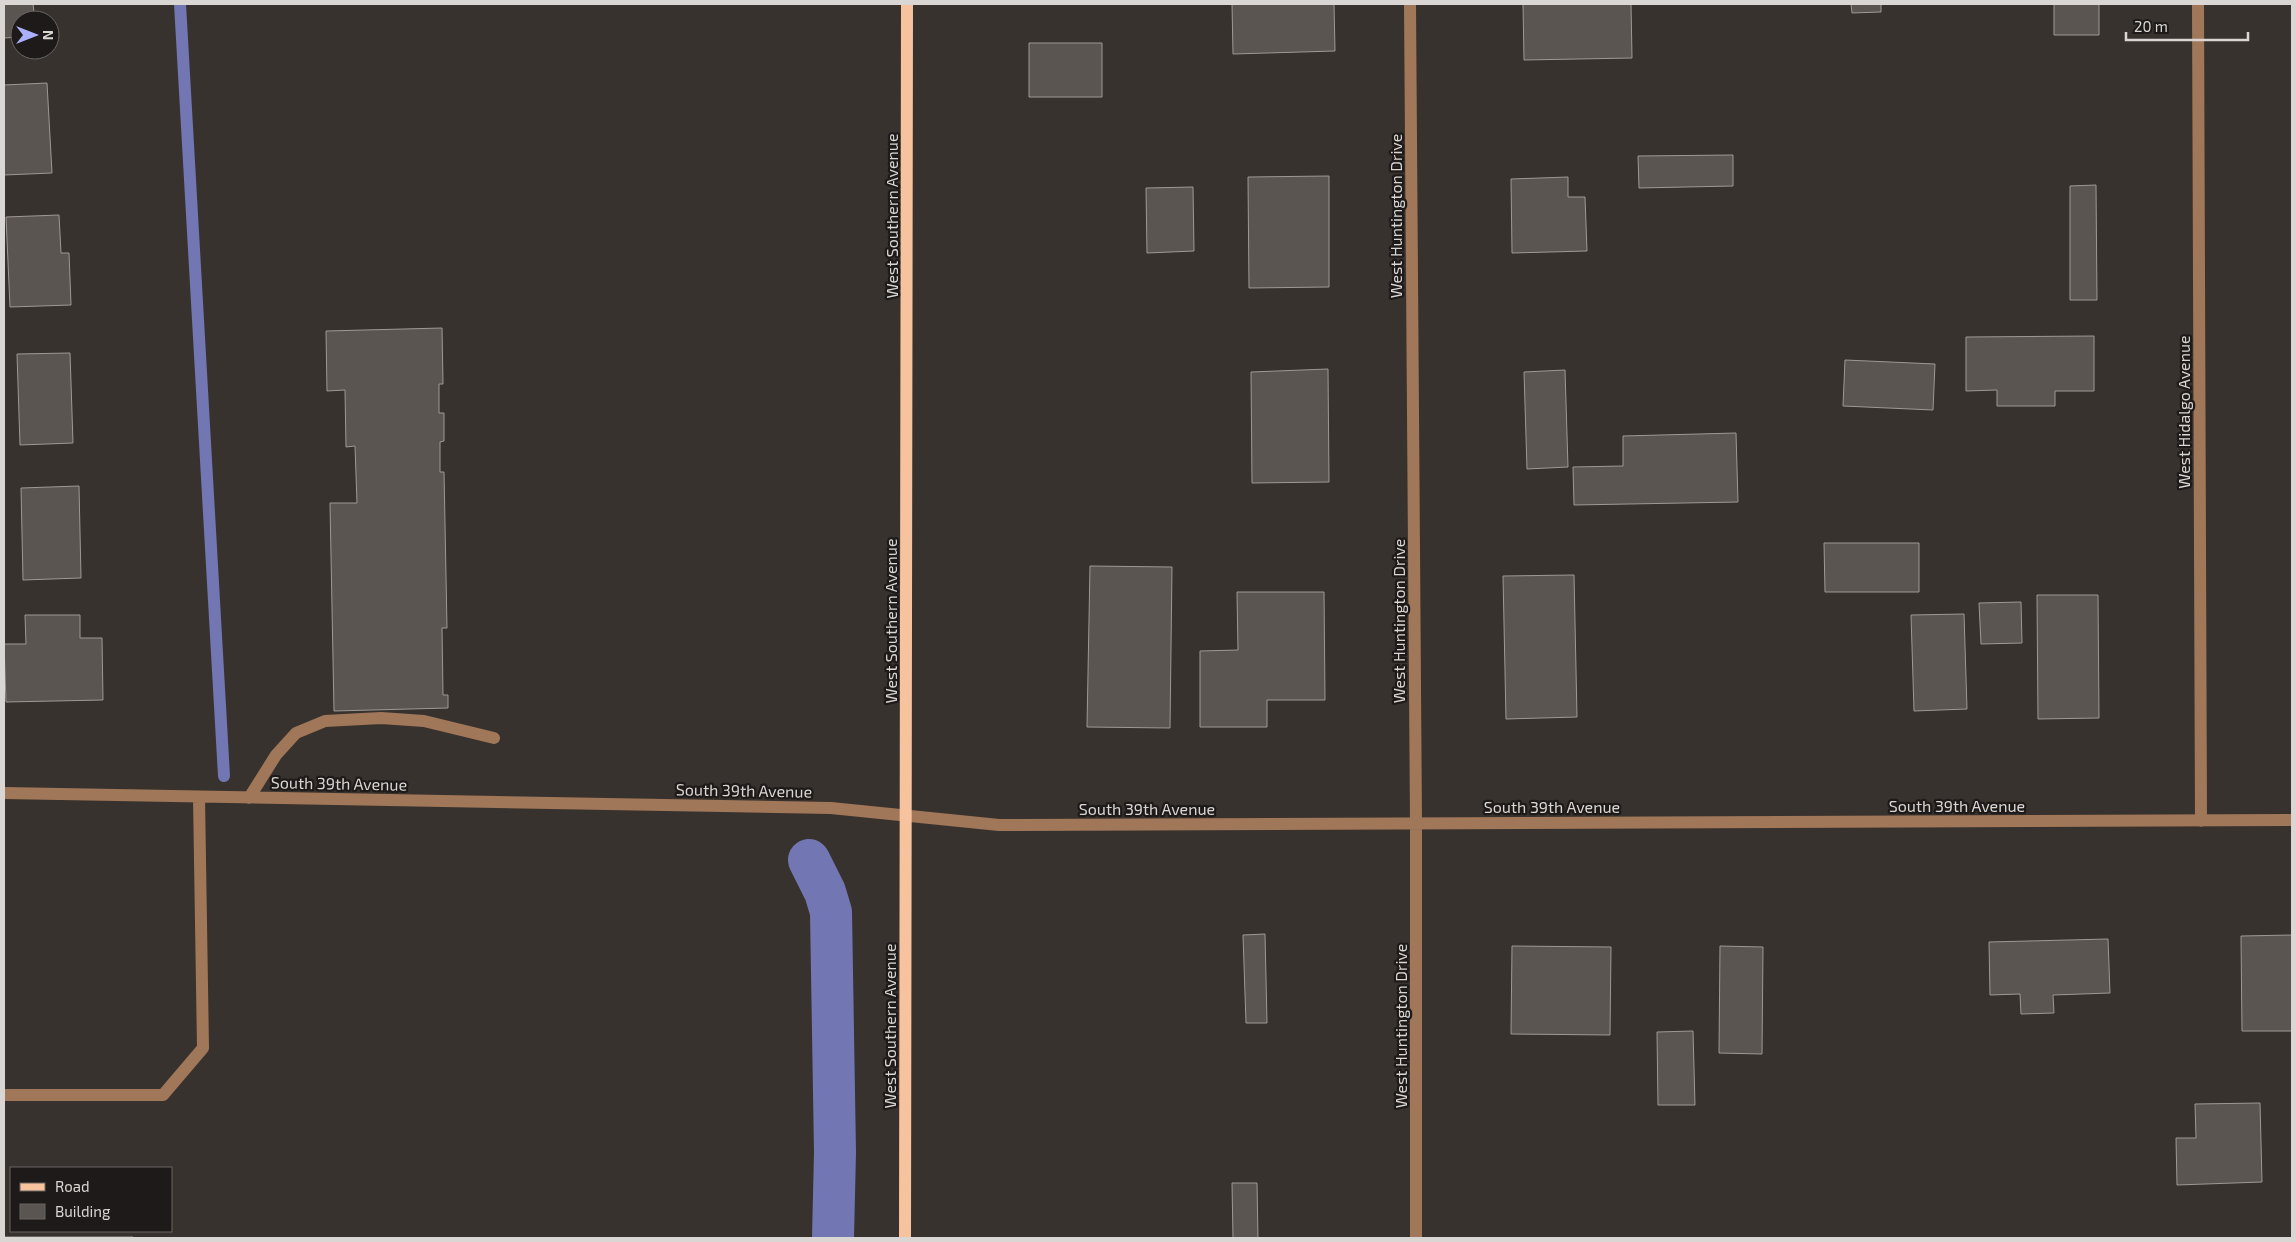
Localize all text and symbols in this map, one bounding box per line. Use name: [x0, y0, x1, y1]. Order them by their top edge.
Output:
north arrow: [10, 10, 60, 60]
scale bar: [2126, 10, 2248, 42]
text: 20 m: [2134, 17, 2168, 35]
text: N: [40, 30, 57, 40]
street label: West Southern Avenue: [882, 134, 901, 298]
street label: West Huntington Drive: [1386, 134, 1405, 298]
street label: West Hidalgo Avenue: [2174, 335, 2193, 489]
street label: West Southern Avenue: [881, 539, 900, 703]
street label: West Huntington Drive: [1389, 539, 1408, 703]
street label: South 39th Avenue: [271, 772, 407, 794]
street label: South 39th Avenue: [676, 779, 812, 801]
street label: South 39th Avenue: [1889, 796, 2025, 815]
street label: South 39th Avenue: [1484, 797, 1620, 816]
street label: South 39th Avenue: [1079, 799, 1215, 818]
street label: West Southern Avenue: [880, 944, 899, 1108]
street label: West Huntington Drive: [1391, 944, 1410, 1108]
legend: [10, 1167, 172, 1232]
text: Road: [55, 1177, 90, 1195]
text: Building: [55, 1202, 111, 1220]

